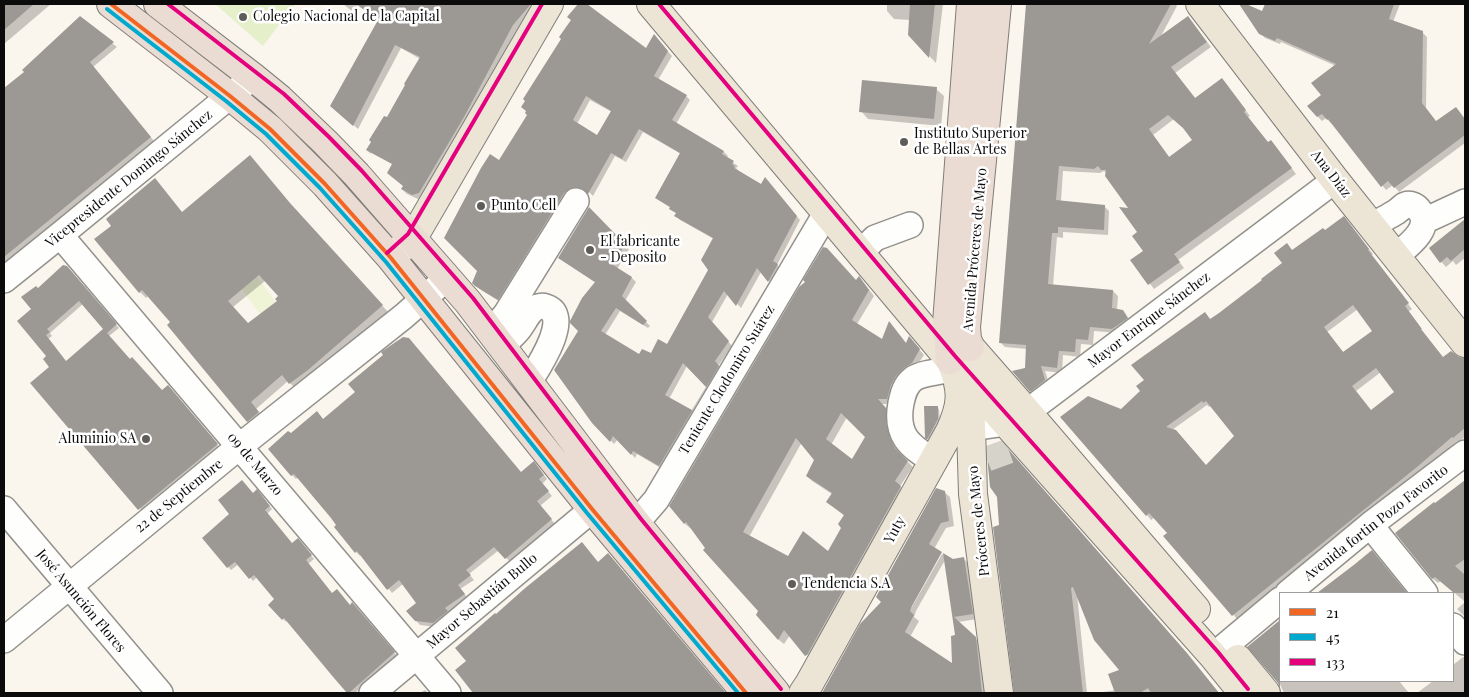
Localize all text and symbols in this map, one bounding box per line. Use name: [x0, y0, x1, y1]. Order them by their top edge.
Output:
place label: Colegio Nacional de la Capital: [253, 9, 440, 25]
marker: Colegio Nacional de la Capital: [237, 11, 249, 23]
street label: Vicepresidente Domingo Sánchez: [42, 106, 216, 252]
place label: Instituto Superior de Bellas Artes: [914, 126, 1027, 158]
marker: Instituto Superior de Bellas Artes: [898, 136, 910, 148]
street label: Ana Díaz: [1307, 147, 1355, 201]
street label: Avenida Próceres de Mayo: [959, 167, 991, 333]
place label: Punto Cell: [491, 198, 557, 214]
marker: Punto Cell: [475, 200, 487, 212]
place label: El fabricante - Deposito: [600, 234, 680, 266]
marker: El fabricante - Deposito: [584, 244, 596, 256]
street label: Mayor Enrique Sánchez: [1085, 269, 1213, 371]
street label: Teniente Clodomiro Suárez: [676, 302, 778, 458]
street label: 09 de Marzo: [224, 429, 286, 499]
place label: Aluminio SA: [59, 431, 136, 447]
marker: Aluminio SA: [140, 433, 152, 445]
street label: 22 de Septiembre: [132, 456, 226, 536]
street label: Avenida fortin Pozo Favorito: [1301, 461, 1451, 585]
street label: Próceres de Mayo: [965, 465, 993, 577]
street label: Yuty: [881, 514, 909, 546]
street label: José Asunción Flores: [33, 546, 129, 656]
street label: Mayor Sebastián Bullo: [423, 550, 541, 652]
place label: Tendencia S.A: [802, 576, 890, 592]
marker: Tendencia S.A: [786, 578, 798, 590]
legend: [1279, 592, 1454, 682]
text: 21: [1326, 602, 1339, 622]
text: 45: [1326, 627, 1340, 647]
text: 133: [1326, 652, 1345, 672]

